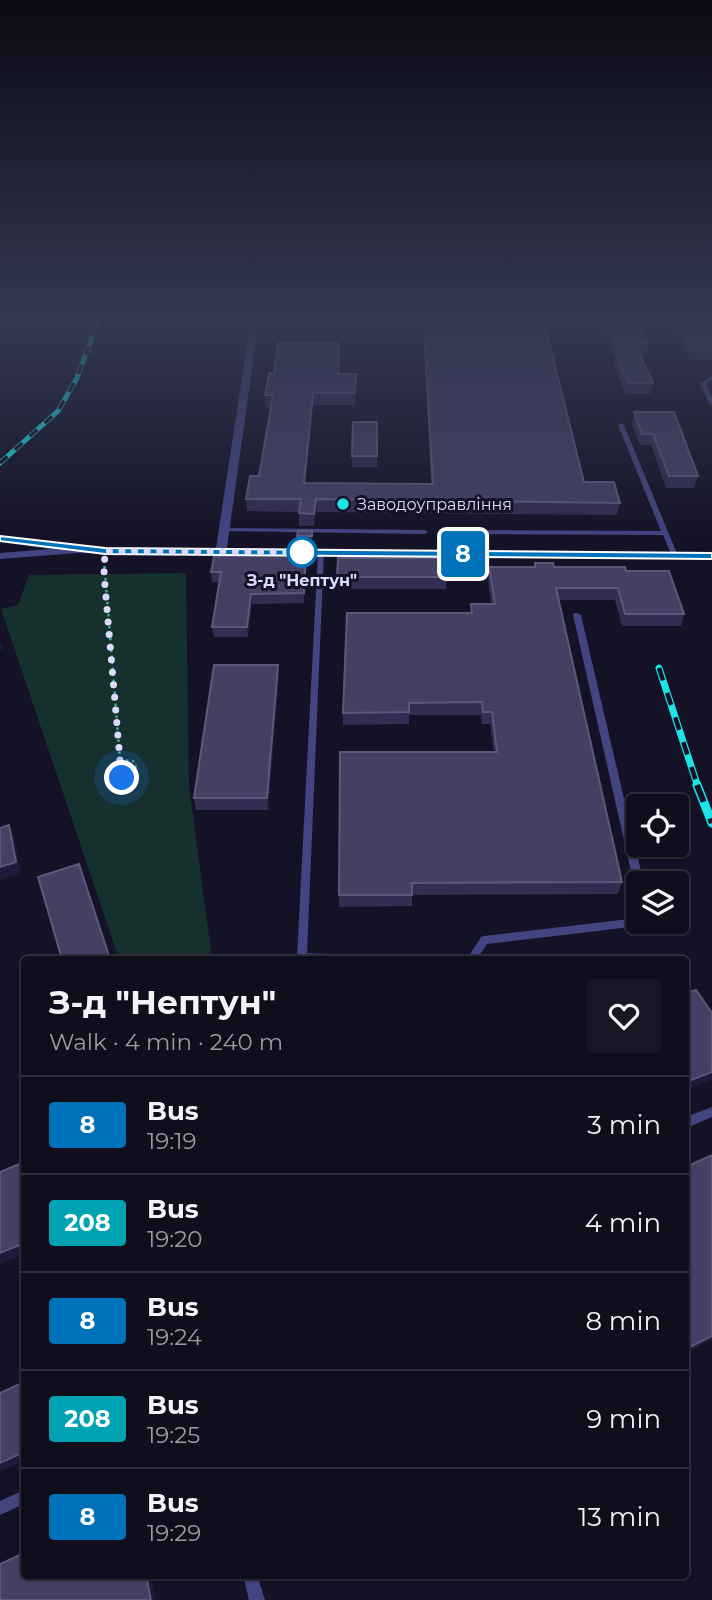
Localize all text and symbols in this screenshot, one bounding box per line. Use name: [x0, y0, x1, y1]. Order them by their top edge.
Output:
place label: Заводоуправління: [357, 495, 512, 514]
marker: Заводоуправління: [335, 496, 351, 512]
line badge: 8: [440, 531, 486, 577]
marker: З-д "Нептун": [287, 537, 317, 567]
text: 8: [455, 539, 471, 568]
place label: З-д "Нептун": [246, 571, 357, 590]
your location: [104, 760, 139, 795]
map controls: [626, 794, 689, 934]
button: locate: [626, 794, 689, 857]
button: layers: [626, 871, 689, 934]
button: heart: [587, 979, 661, 1053]
text: З-д "Нептун": [49, 982, 276, 1022]
text: Walk · 4 min · 240 m: [49, 1028, 283, 1056]
text: Bus: [147, 1095, 199, 1127]
text: 3 min: [587, 1109, 661, 1141]
text: 8: [80, 1110, 95, 1139]
text: 19:19: [147, 1127, 197, 1155]
text: Bus: [147, 1193, 199, 1225]
text: 4 min: [585, 1207, 661, 1239]
text: 208: [64, 1208, 111, 1237]
text: 19:20: [147, 1225, 202, 1253]
text: Bus: [147, 1291, 199, 1323]
text: 8 min: [585, 1305, 661, 1337]
text: 8: [80, 1306, 95, 1335]
text: 19:24: [147, 1323, 202, 1351]
text: Bus: [147, 1389, 199, 1421]
text: 9 min: [586, 1403, 661, 1435]
text: 208: [64, 1404, 111, 1433]
text: 19:25: [147, 1421, 200, 1449]
text: Bus: [147, 1487, 199, 1519]
text: 13 min: [578, 1501, 661, 1533]
text: 8: [80, 1502, 95, 1531]
text: 19:29: [147, 1519, 201, 1547]

